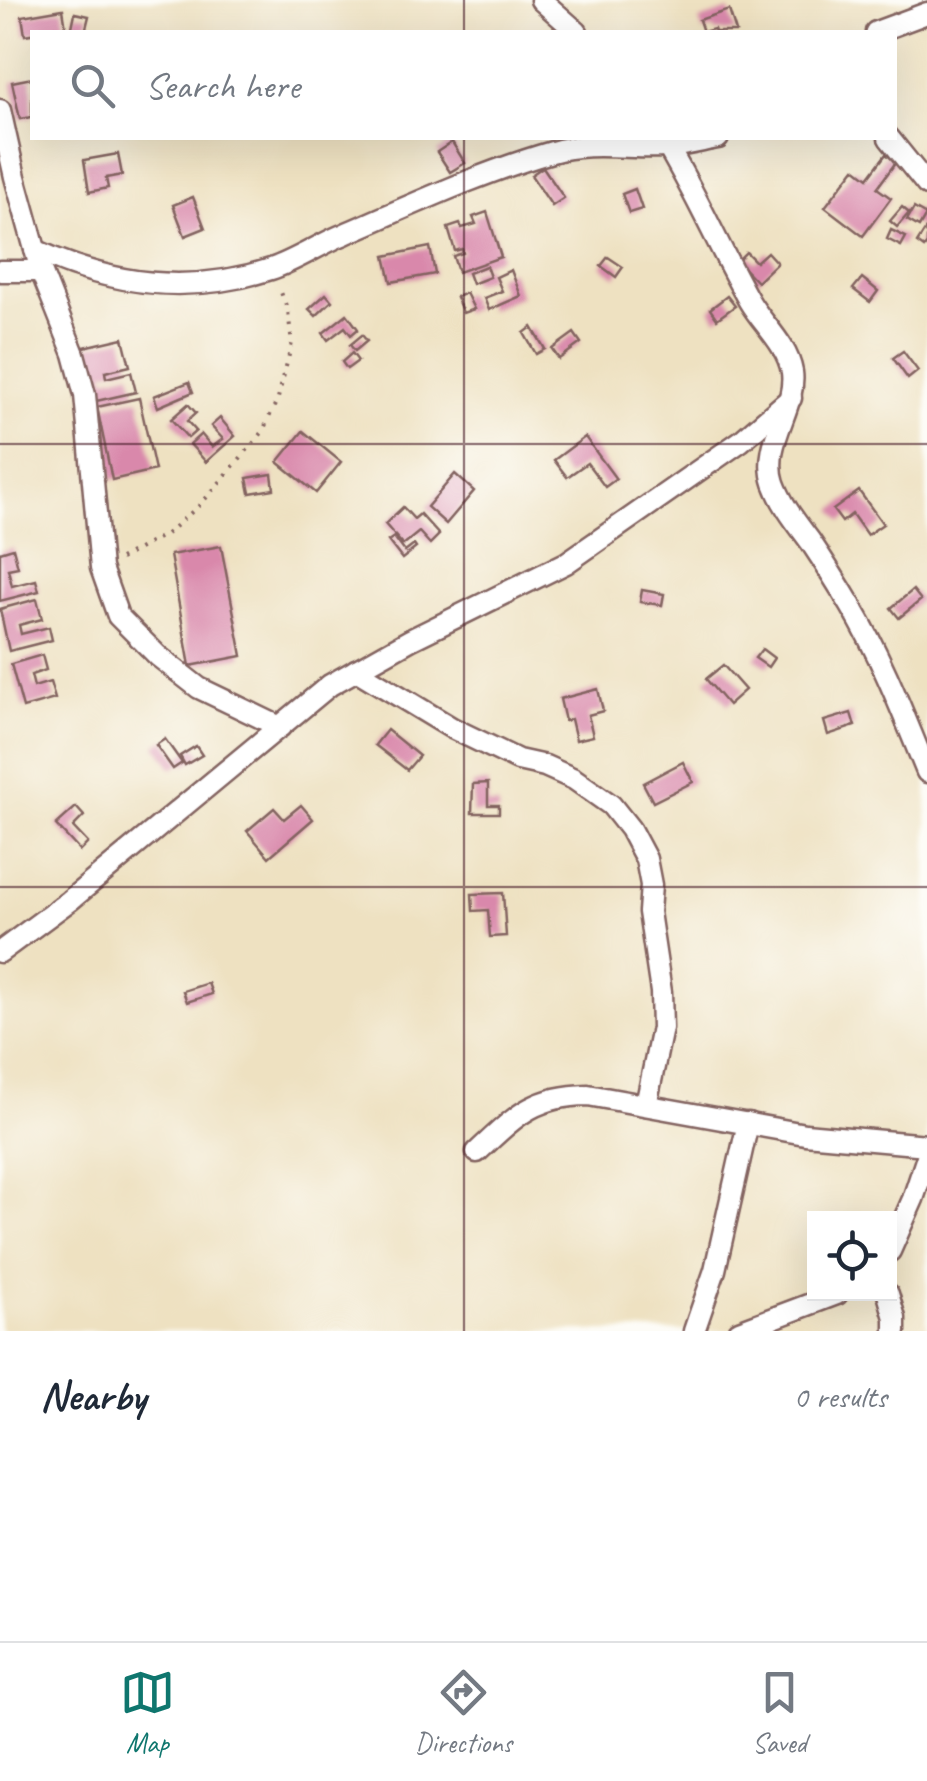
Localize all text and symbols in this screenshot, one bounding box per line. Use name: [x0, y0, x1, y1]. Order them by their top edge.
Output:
search box: [30, 30, 897, 140]
icon: search: [65, 58, 120, 113]
text: Search here: [145, 62, 300, 109]
map controls: [807, 1211, 897, 1301]
button: locate: [807, 1211, 897, 1301]
text: Nearby: [40, 1370, 146, 1423]
text: 0 results: [793, 1376, 887, 1417]
tab: Map: [120, 1665, 175, 1760]
tab: Directions: [415, 1665, 512, 1760]
tab: Saved: [752, 1665, 807, 1760]

